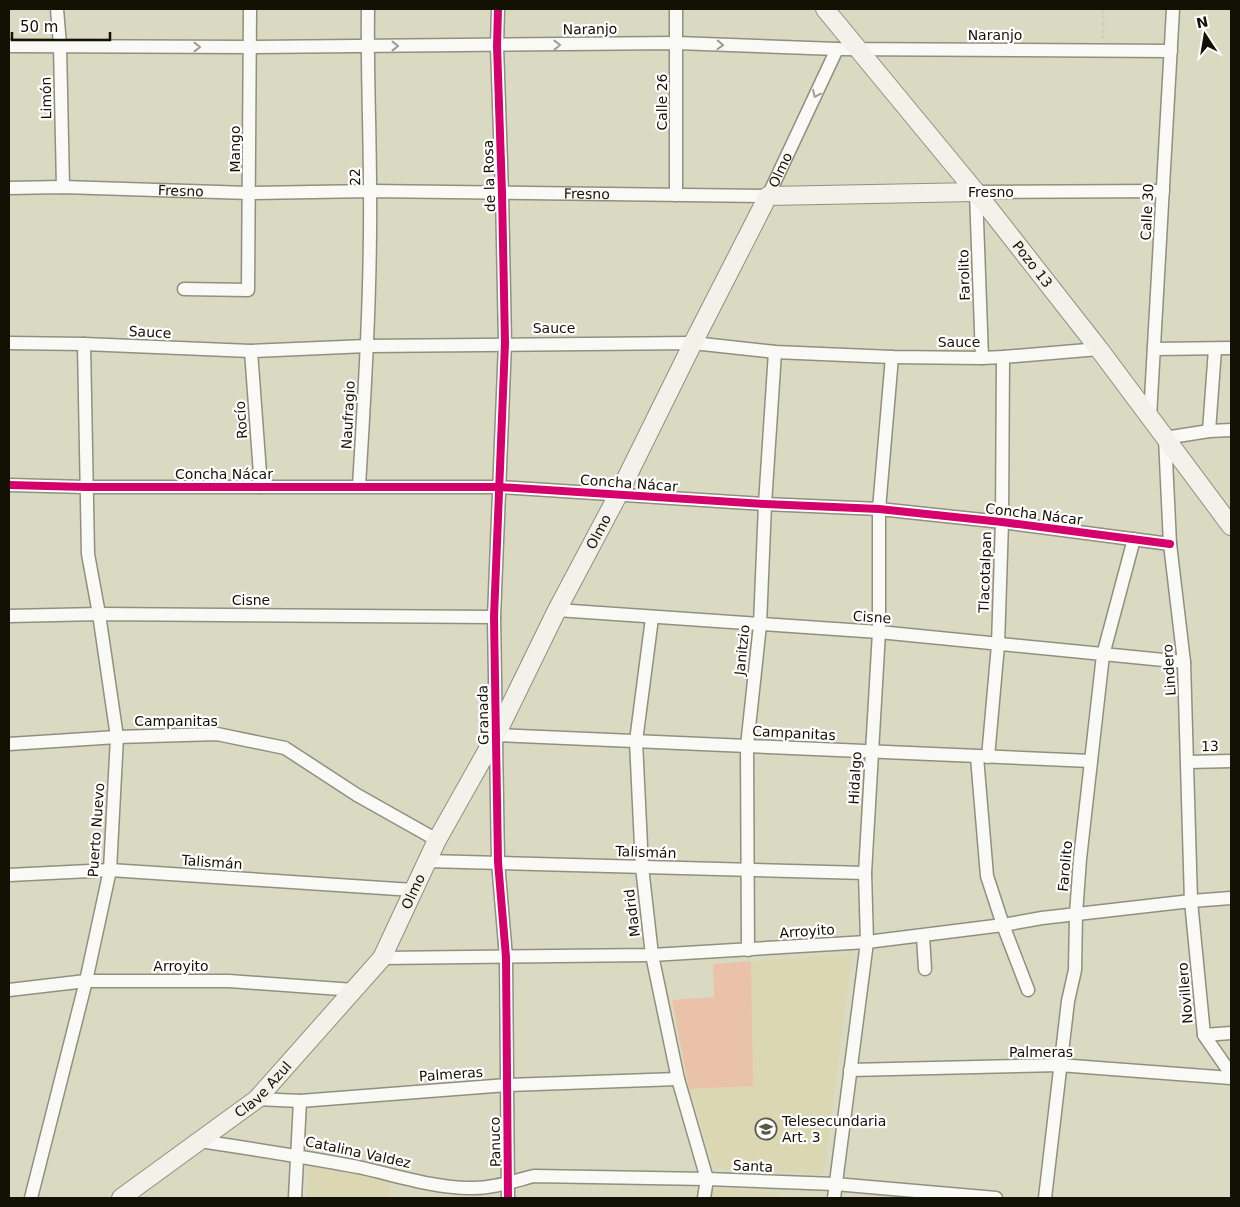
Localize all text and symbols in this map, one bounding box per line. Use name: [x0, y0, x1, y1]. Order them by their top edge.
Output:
scale bar: [12, 10, 110, 42]
north arrow: [1180, 10, 1230, 60]
text: N: [1195, 13, 1210, 31]
text: 50 m: [20, 18, 58, 36]
street label: Naranjo: [563, 21, 617, 37]
street label: Naranjo: [968, 27, 1022, 43]
one-way arrow: [554, 40, 562, 50]
one-way arrow: [716, 40, 724, 50]
one-way arrow: [392, 41, 399, 51]
one-way arrow: [194, 42, 202, 52]
street label: Calle 26: [654, 73, 670, 131]
street label: Limón: [38, 76, 54, 120]
one-way arrow: [812, 88, 822, 97]
street label: Mango: [227, 126, 243, 172]
street label: de la Rosa: [480, 140, 498, 212]
street label: Olmo: [765, 150, 795, 190]
street label: 22: [347, 168, 363, 186]
street label: Fresno: [158, 182, 204, 200]
street label: Calle 30: [1138, 183, 1156, 241]
street label: Fresno: [968, 184, 1014, 200]
street label: Fresno: [564, 185, 610, 202]
street label: Pozo 13: [1009, 238, 1056, 291]
street label: Farolito: [955, 249, 973, 301]
street label: Sauce: [533, 320, 575, 336]
street label: Sauce: [128, 323, 172, 341]
street label: Sauce: [938, 334, 980, 350]
street label: Naufragio: [338, 380, 358, 450]
street label: Rocío: [232, 401, 250, 439]
street label: Concha Nácar: [175, 466, 273, 482]
street label: Concha Nácar: [580, 472, 679, 494]
street label: Concha Nácar: [984, 500, 1084, 528]
street label: Olmo: [583, 512, 614, 552]
street label: Tlacotalpan: [976, 531, 994, 614]
street label: Cisne: [232, 592, 270, 608]
street label: Cisne: [852, 608, 892, 626]
street label: Janitzio: [731, 624, 753, 677]
street label: Lindero: [1159, 643, 1179, 697]
street label: Granada: [474, 685, 492, 745]
street label: Campanitas: [134, 713, 218, 729]
street label: Campanitas: [752, 723, 836, 743]
street label: 13: [1201, 738, 1219, 754]
street label: Hidalgo: [846, 751, 864, 805]
street label: Puerto Nuevo: [85, 782, 107, 878]
street label: Farolito: [1055, 840, 1075, 892]
street label: Talismán: [614, 843, 677, 861]
street label: Talismán: [180, 852, 243, 872]
street label: Olmo: [398, 871, 428, 912]
street label: Madrid: [621, 888, 643, 938]
street label: Arroyito: [779, 921, 835, 941]
street label: Arroyito: [153, 958, 209, 974]
street label: Novillero: [1174, 962, 1196, 1024]
street label: Palmeras: [1009, 1044, 1073, 1060]
street label: Clave Azul: [231, 1058, 294, 1121]
street label: Palmeras: [418, 1064, 484, 1084]
place label: Telesecundaria Art. 3: [781, 1113, 886, 1145]
street label: Panuco: [487, 1117, 503, 1167]
school or university icon: Telesecundaria Art. 3: [754, 1117, 778, 1141]
street label: Catalina Valdez: [304, 1133, 412, 1171]
street label: Santa: [732, 1157, 774, 1175]

